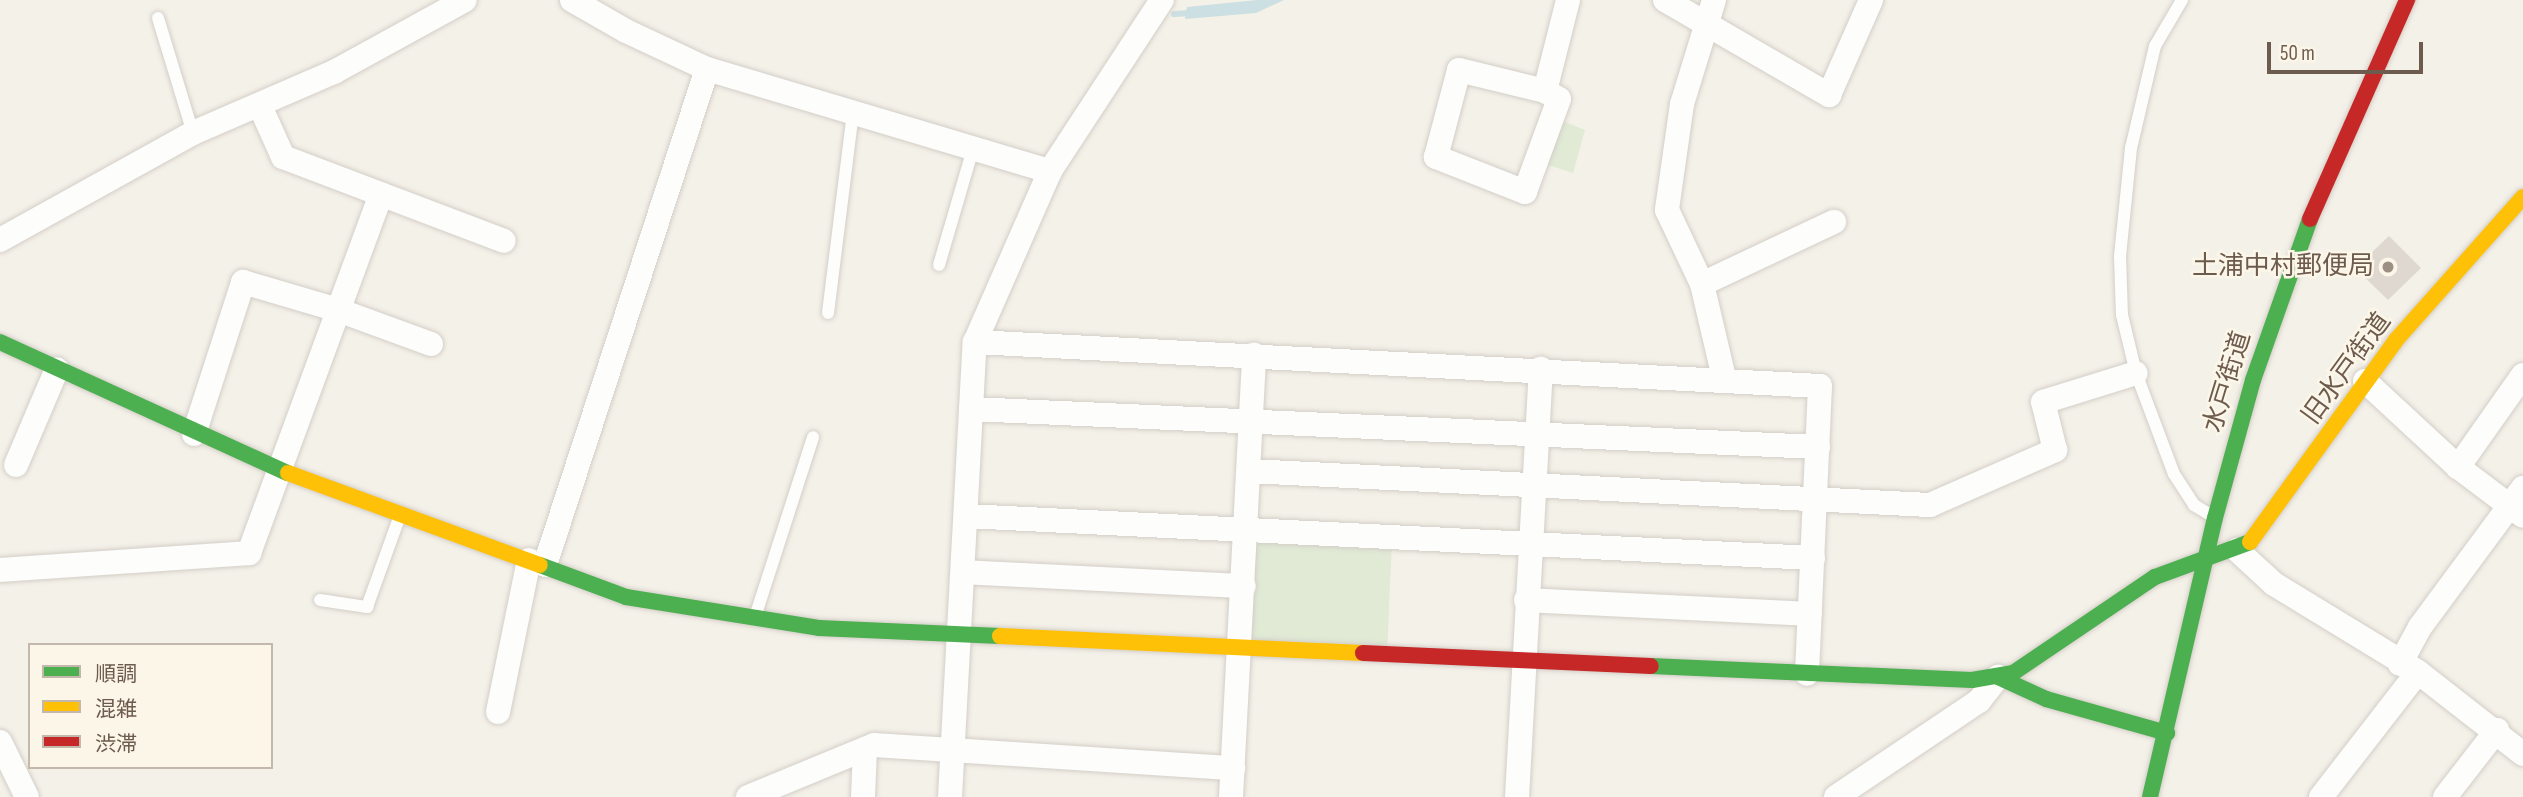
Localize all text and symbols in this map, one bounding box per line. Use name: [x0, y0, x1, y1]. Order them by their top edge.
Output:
scale bar: [2271, 28, 2427, 72]
text: 50 m: [2280, 41, 2315, 66]
place label: 土浦中村郵便局: [2192, 251, 2374, 283]
marker: 土浦中村郵便局: [2380, 259, 2396, 275]
street label: 旧水戸街道: [2296, 307, 2398, 431]
street label: 水戸街道: [2198, 328, 2258, 436]
legend: [28, 643, 273, 769]
text: 順調: [95, 662, 137, 687]
text: 混雑: [95, 697, 137, 722]
text: 渋滞: [95, 732, 137, 757]

